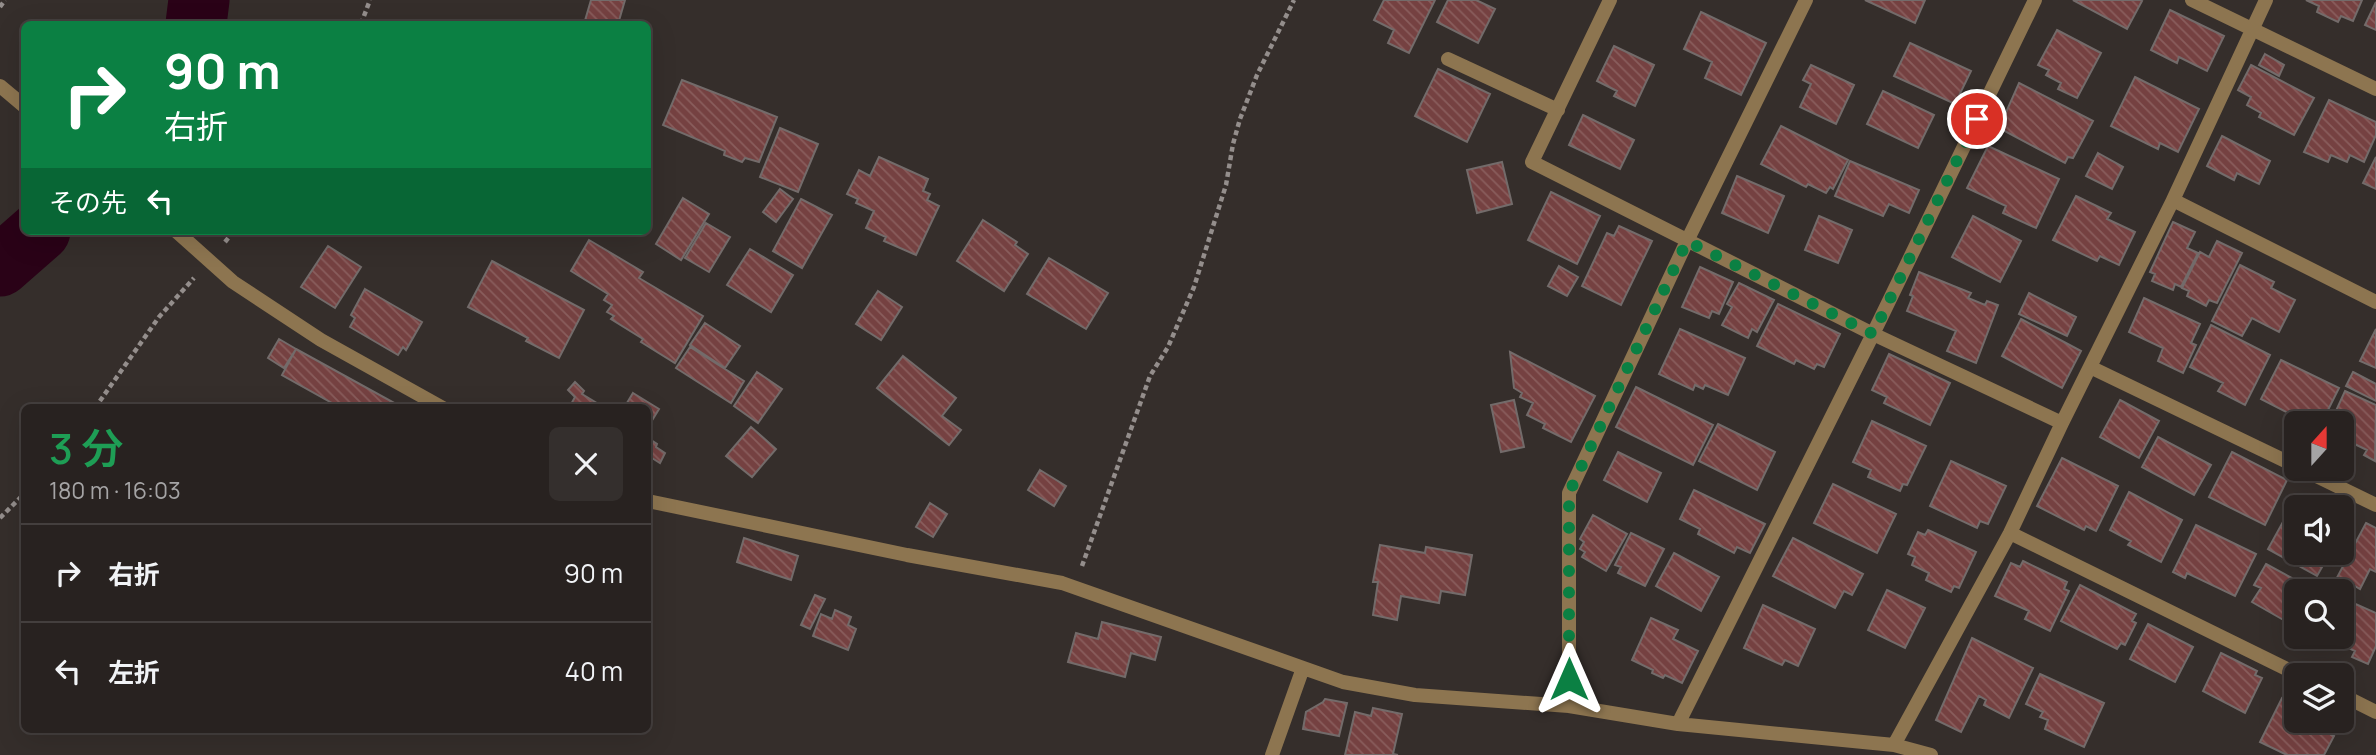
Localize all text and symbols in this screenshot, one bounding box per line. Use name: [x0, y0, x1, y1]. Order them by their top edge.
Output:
text: 90 m: [164, 37, 281, 104]
icon: right: [49, 49, 140, 140]
pin: [1947, 89, 2007, 149]
icon: arrive: [1958, 100, 1996, 138]
text: 右折: [164, 104, 228, 148]
icon: left: [141, 182, 179, 220]
text: その先: [49, 184, 127, 220]
north arrow: [2284, 411, 2354, 481]
map controls: [2284, 411, 2354, 733]
text: 3 分: [49, 419, 123, 477]
button: close: [549, 427, 623, 501]
text: 180 m · 16:03: [49, 474, 181, 506]
button: sound: [2284, 495, 2354, 565]
icon: right: [49, 554, 87, 592]
text: 90 m: [564, 555, 623, 591]
text: 右折: [108, 556, 160, 592]
button: search: [2284, 579, 2354, 649]
position arrow: [1532, 642, 1606, 716]
icon: left: [49, 652, 87, 690]
text: 40 m: [565, 653, 623, 689]
text: 左折: [108, 654, 160, 690]
button: layers: [2284, 663, 2354, 733]

